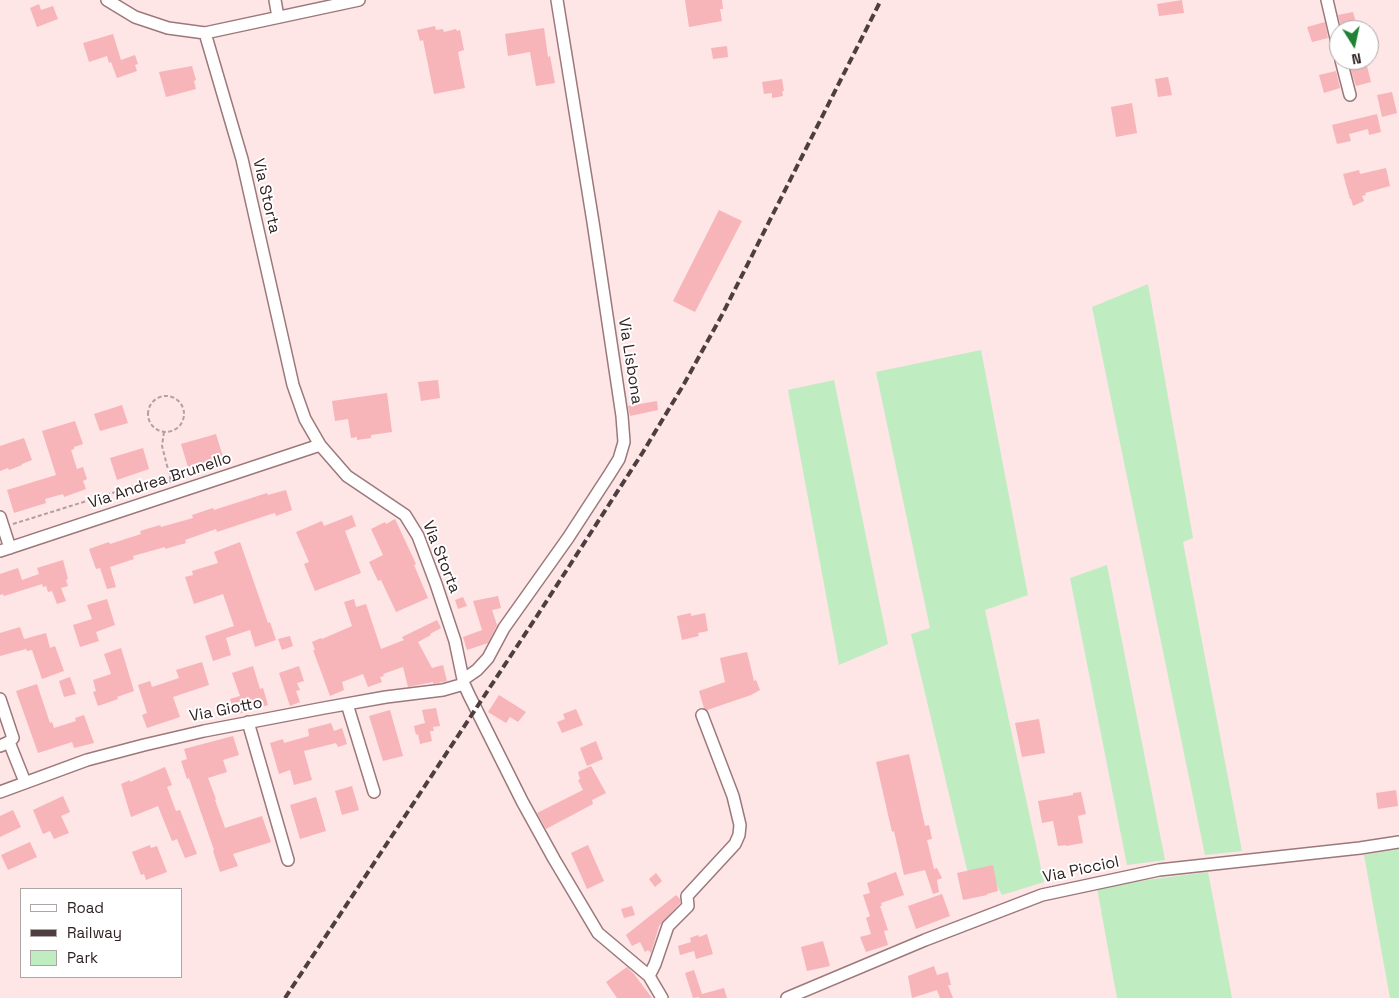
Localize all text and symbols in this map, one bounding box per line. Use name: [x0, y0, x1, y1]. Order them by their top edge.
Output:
north arrow: [1329, 20, 1379, 70]
text: N: [1350, 49, 1363, 68]
street label: Via Storta: [248, 157, 284, 235]
street label: Via Lisbona: [614, 316, 646, 406]
street label: Via Andrea Brunello: [86, 449, 234, 513]
street label: Via Storta: [418, 518, 464, 596]
street label: Via Giotto: [188, 694, 264, 726]
street label: Via Picciol: [1041, 853, 1121, 887]
legend: [20, 888, 182, 978]
text: Road: [67, 898, 104, 917]
text: Railway: [67, 923, 122, 942]
text: Park: [67, 948, 98, 967]

